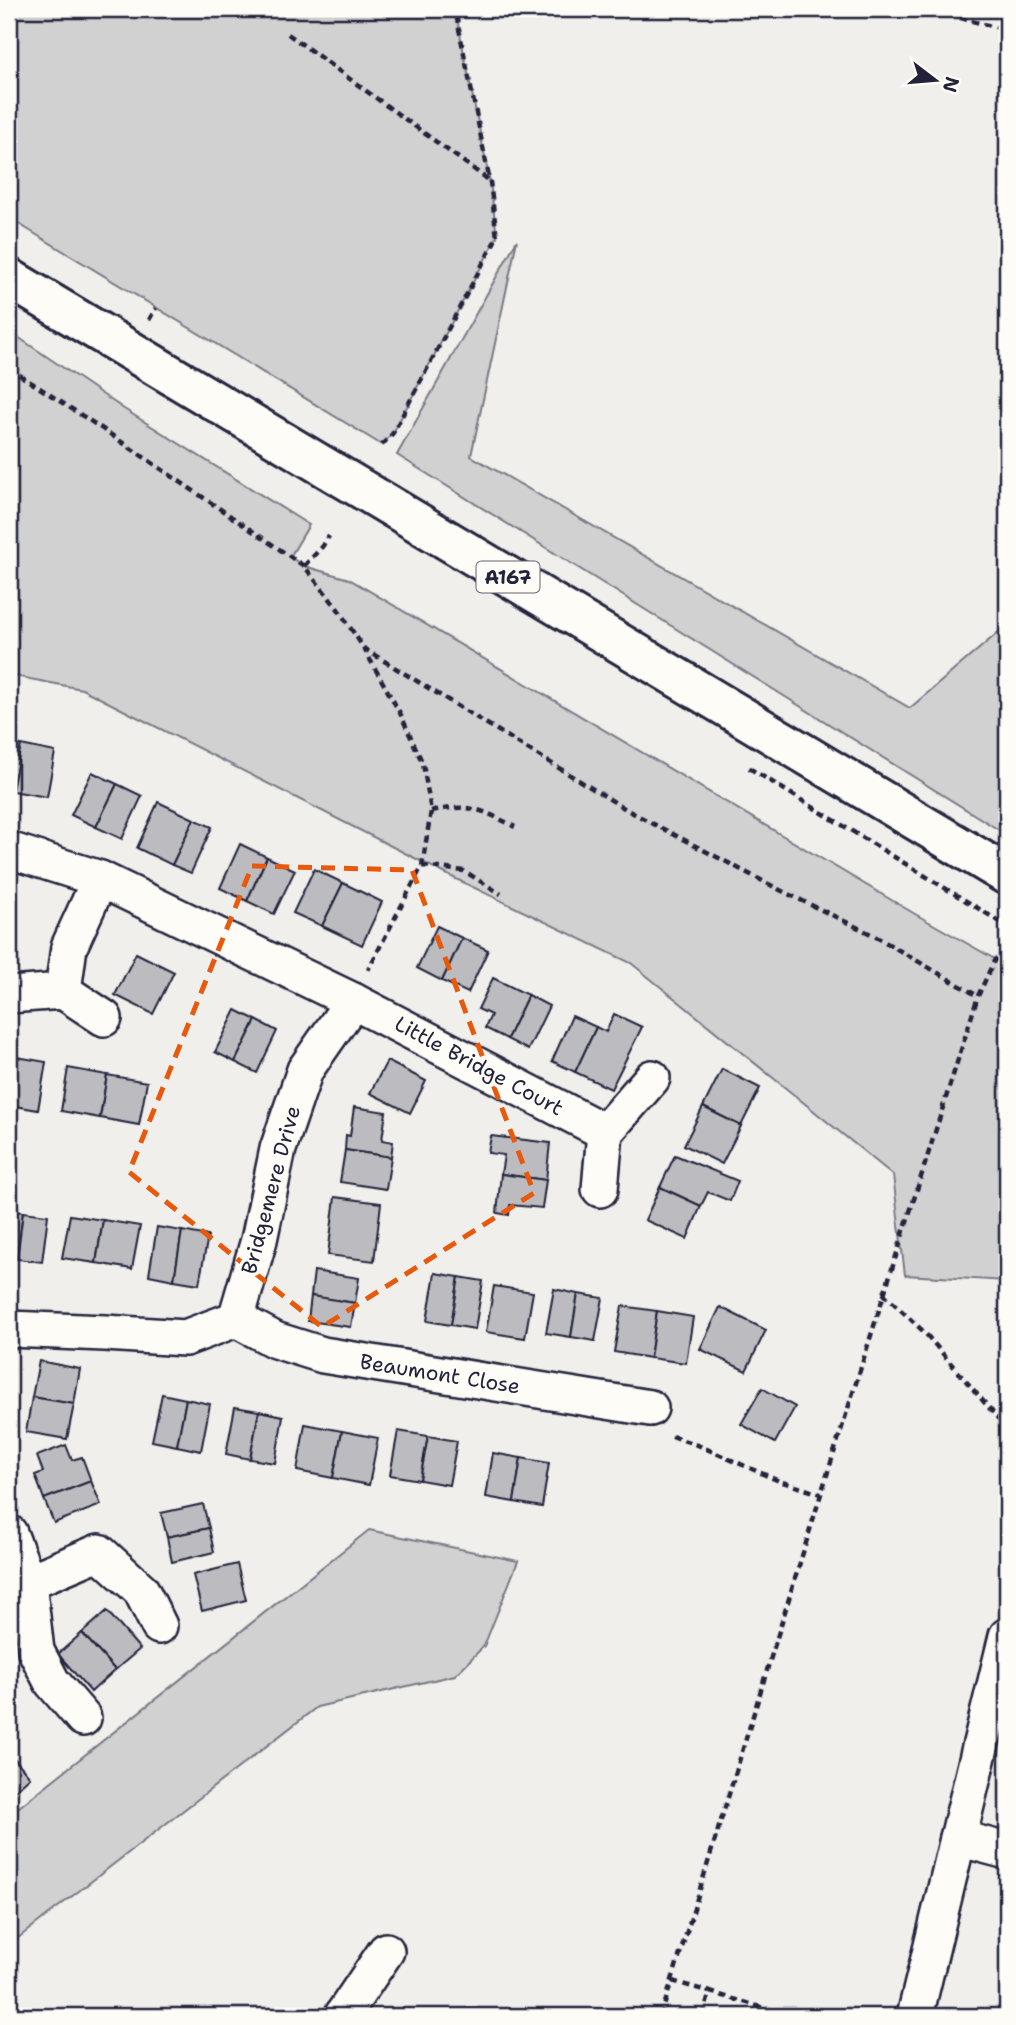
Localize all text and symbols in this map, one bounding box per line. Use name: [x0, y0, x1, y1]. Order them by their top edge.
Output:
north arrow: [900, 46, 970, 116]
text: N: [937, 74, 965, 95]
road number: A167: [476, 562, 540, 592]
street label: Little Bridge Court: [390, 1010, 568, 1122]
street label: Bridgemere Drive: [235, 1103, 307, 1277]
street label: Beaumont Close: [358, 1348, 522, 1400]

